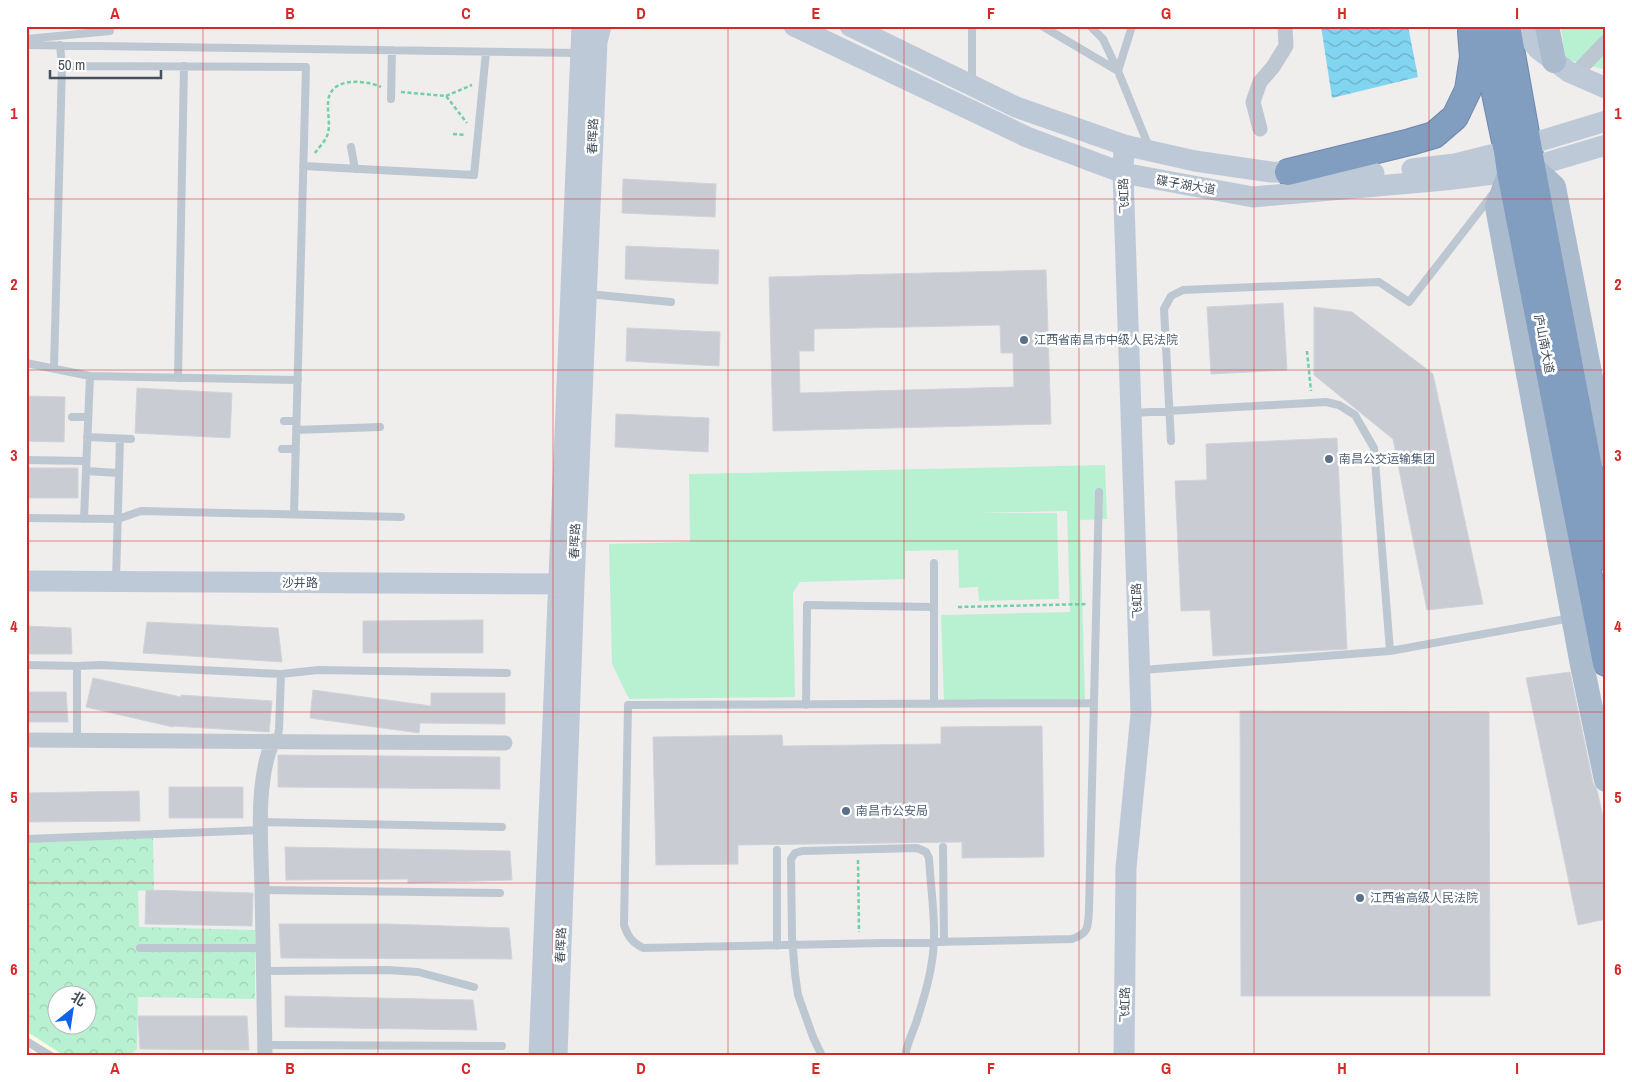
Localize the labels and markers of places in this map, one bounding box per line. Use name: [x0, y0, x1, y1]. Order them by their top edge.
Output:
place label: 江西省南昌市中级人民法院: [1034, 332, 1178, 348]
marker: 江西省南昌市中级人民法院: [1018, 334, 1030, 346]
place label: 南昌公交运输集团: [1339, 451, 1435, 467]
marker: 南昌公交运输集团: [1323, 453, 1335, 465]
place label: 南昌市公安局: [856, 803, 928, 819]
marker: 南昌市公安局: [840, 805, 852, 817]
place label: 江西省高级人民法院: [1370, 890, 1478, 906]
marker: 江西省高级人民法院: [1354, 892, 1366, 904]

